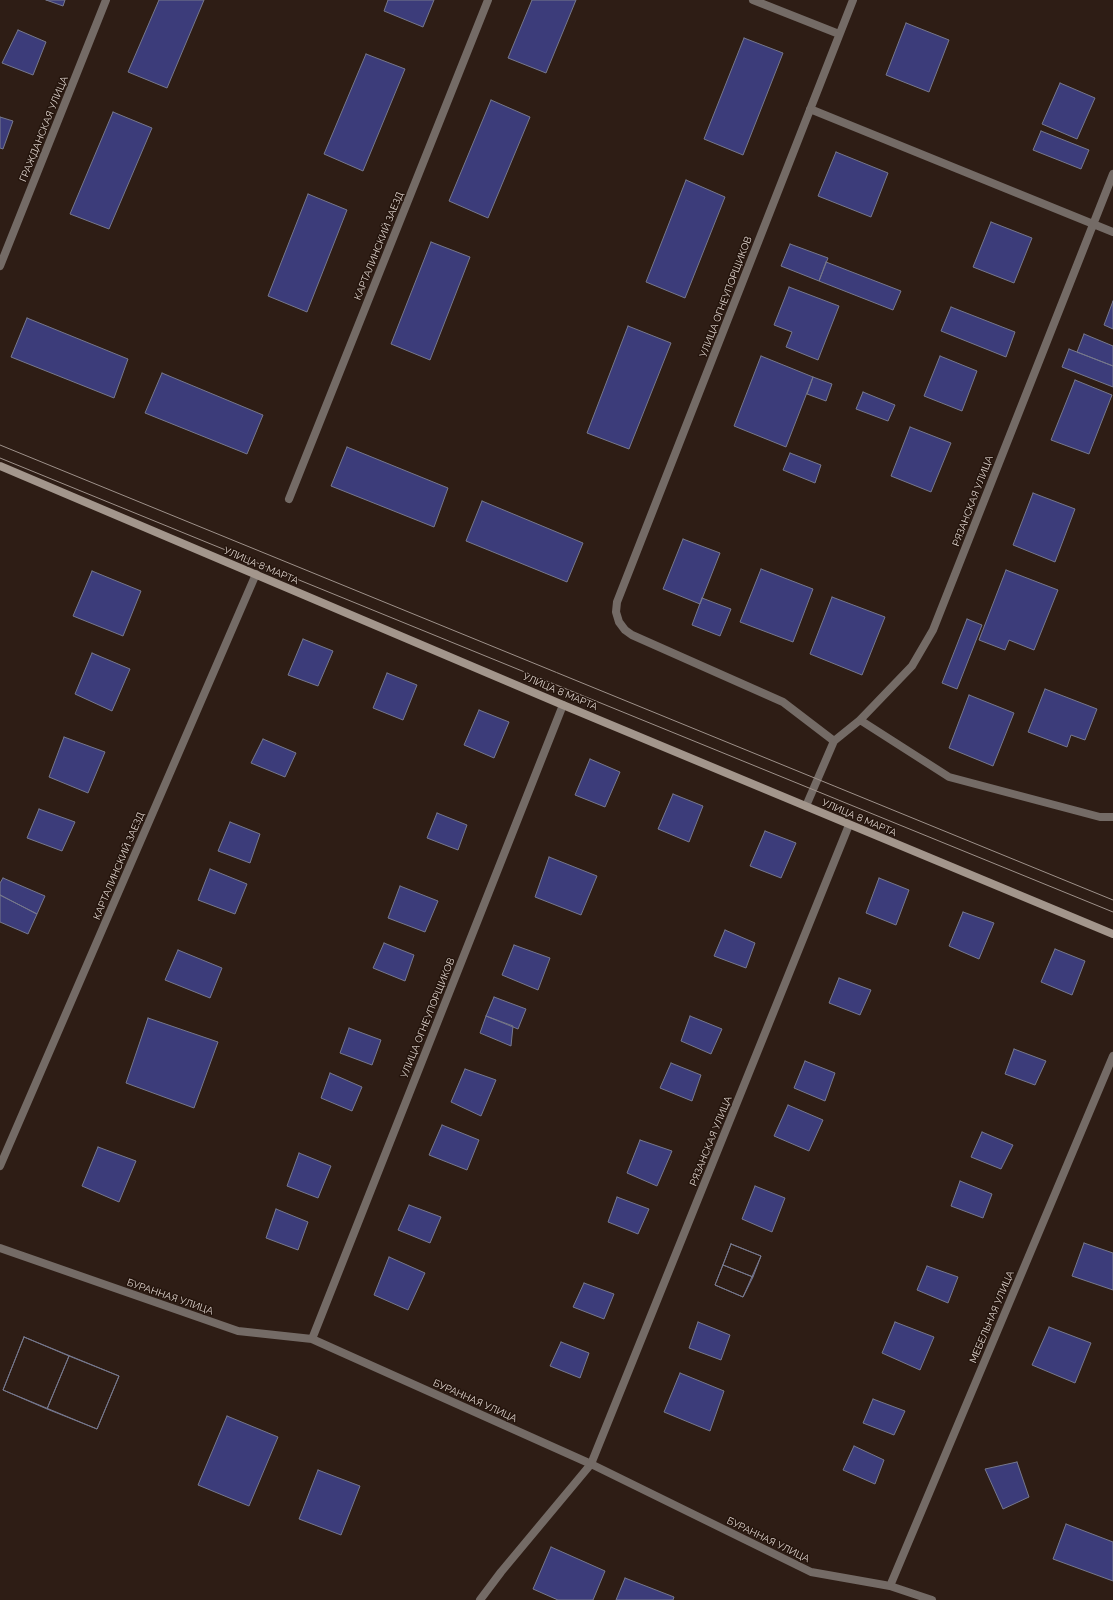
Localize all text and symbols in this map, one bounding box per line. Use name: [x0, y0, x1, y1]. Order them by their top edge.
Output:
street label: ГРАЖДАНСКАЯ УЛИЦА: [17, 74, 71, 184]
street label: КАРТАЛИНСКИЙ ЗАЕЗД: [352, 190, 406, 302]
street label: УЛИЦА ОГНЕУПОРЩИКОВ: [697, 235, 755, 359]
street label: РЯЗАНСКАЯ УЛИЦА: [950, 454, 996, 548]
street label: УЛИЦА 8 МАРТА: [222, 545, 300, 587]
street label: УЛИЦА 8 МАРТА: [521, 671, 599, 713]
street label: УЛИЦА 8 МАРТА: [820, 797, 898, 839]
street label: КАРТАЛИНСКИЙ ЗАЕЗД: [91, 810, 147, 922]
street label: УЛИЦА ОГНЕУПОРЩИКОВ: [398, 956, 458, 1080]
street label: РЯЗАНСКАЯ УЛИЦА: [687, 1094, 735, 1188]
street label: МЕБЕЛЬНАЯ УЛИЦА: [967, 1269, 1017, 1365]
street label: БУРАННАЯ УЛИЦА: [125, 1277, 215, 1317]
street label: БУРАННАЯ УЛИЦА: [431, 1377, 519, 1425]
street label: БУРАННАЯ УЛИЦА: [725, 1515, 811, 1565]

